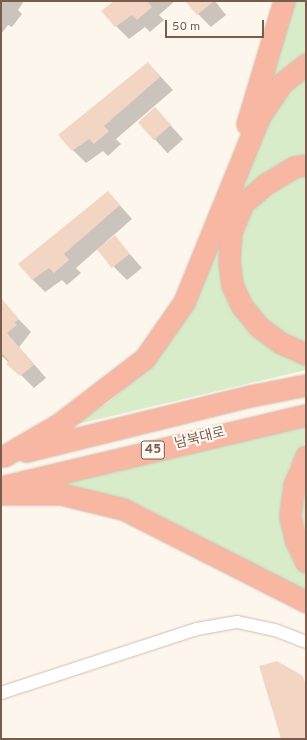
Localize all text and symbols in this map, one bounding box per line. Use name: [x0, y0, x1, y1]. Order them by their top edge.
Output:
scale bar: [167, 12, 266, 38]
text: 50 m: [172, 19, 200, 35]
street label: 남북대로: [173, 425, 227, 453]
road number: 45: [140, 439, 166, 461]

